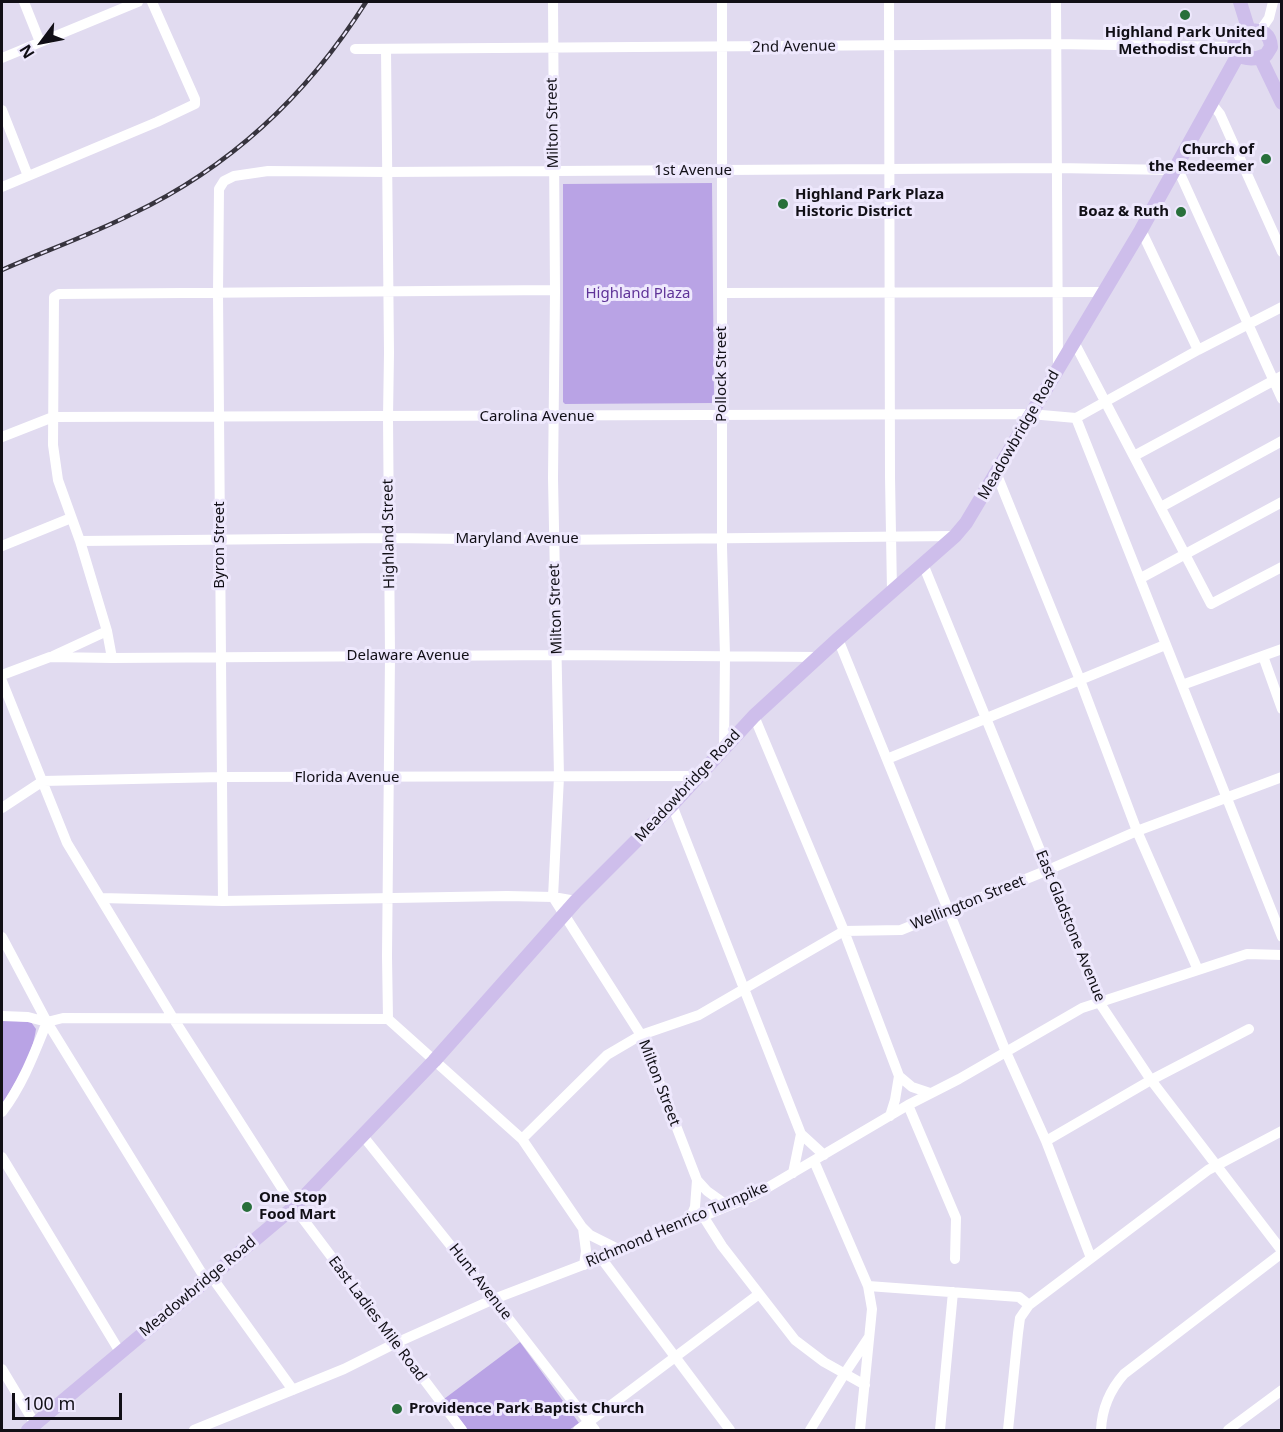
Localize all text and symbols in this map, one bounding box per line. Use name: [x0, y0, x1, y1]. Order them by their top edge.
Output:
marker: Highland Park United Methodist Church: [1178, 8, 1192, 22]
north arrow: [12, 12, 72, 72]
place label: Highland Park United Methodist Church: [1105, 24, 1265, 59]
street label: 2nd Avenue: [752, 37, 836, 57]
text: N: [14, 40, 40, 63]
street label: Milton Street: [543, 77, 563, 169]
place label: Church of the Redeemer: [1148, 141, 1254, 176]
marker: Church of the Redeemer: [1259, 152, 1273, 166]
street label: 1st Avenue: [654, 162, 732, 180]
place label: Highland Park Plaza Historic District: [795, 186, 944, 221]
marker: Highland Park Plaza Historic District: [776, 197, 790, 211]
place label: Boaz & Ruth: [1078, 203, 1169, 221]
marker: Boaz & Ruth: [1174, 205, 1188, 219]
park label: Highland Plaza: [586, 285, 690, 303]
street label: Pollock Street: [713, 326, 731, 422]
street label: Meadowbridge Road: [975, 367, 1063, 503]
street label: Carolina Avenue: [480, 408, 594, 426]
street label: Highland Street: [379, 479, 399, 589]
street label: Byron Street: [211, 501, 229, 589]
street label: Maryland Avenue: [455, 530, 579, 548]
street label: Milton Street: [545, 563, 567, 655]
street label: Delaware Avenue: [347, 647, 469, 665]
street label: Meadowbridge Road: [631, 726, 745, 846]
street label: Florida Avenue: [295, 769, 399, 787]
street label: East Gladstone Avenue: [1031, 848, 1109, 1004]
street label: Wellington Street: [908, 872, 1028, 934]
street label: Milton Street: [634, 1037, 684, 1129]
street label: Richmond Henrico Turnpike: [583, 1178, 771, 1272]
place label: One Stop Food Mart: [259, 1189, 336, 1224]
marker: One Stop Food Mart: [240, 1200, 254, 1214]
street label: Meadowbridge Road: [136, 1233, 260, 1341]
street label: Hunt Avenue: [445, 1240, 515, 1324]
street label: East Ladies Mile Road: [324, 1253, 430, 1385]
scale bar: [15, 1381, 124, 1419]
text: 100 m: [23, 1391, 75, 1415]
place label: Providence Park Baptist Church: [409, 1400, 644, 1418]
marker: Providence Park Baptist Church: [390, 1402, 404, 1416]

